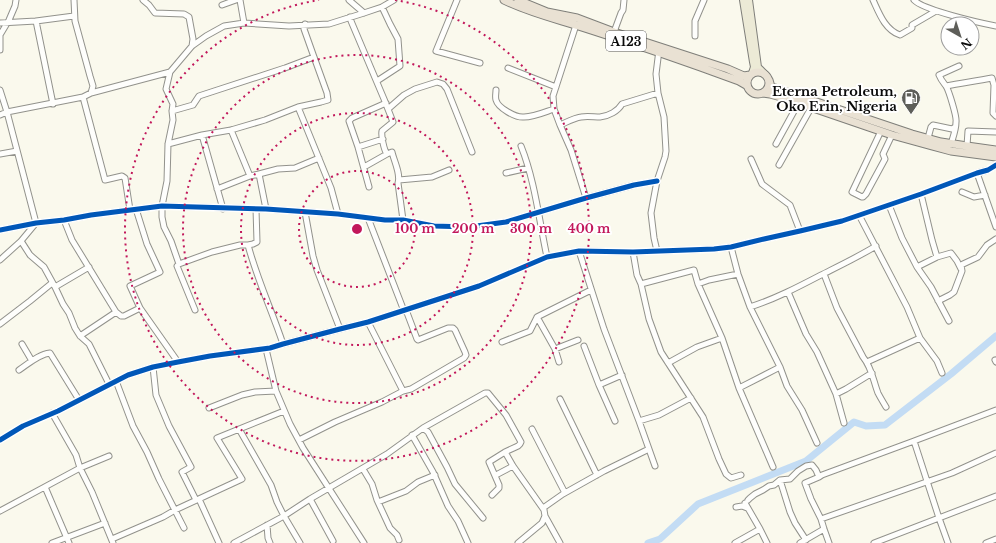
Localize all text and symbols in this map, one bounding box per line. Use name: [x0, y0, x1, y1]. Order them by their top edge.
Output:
north arrow: [940, 16, 980, 56]
road number: A123: [606, 31, 646, 51]
text: N: [957, 35, 975, 53]
place label: Eterna Petroleum, Oko Erin, Nigeria: [772, 83, 898, 115]
fuel station icon: Eterna Petroleum, Oko Erin, Nigeria: [900, 87, 922, 115]
text: 100 m: [395, 221, 436, 236]
text: 200 m: [452, 221, 495, 236]
text: 300 m: [510, 221, 553, 236]
text: 400 m: [568, 221, 611, 236]
centre of rings: [350, 222, 364, 236]

